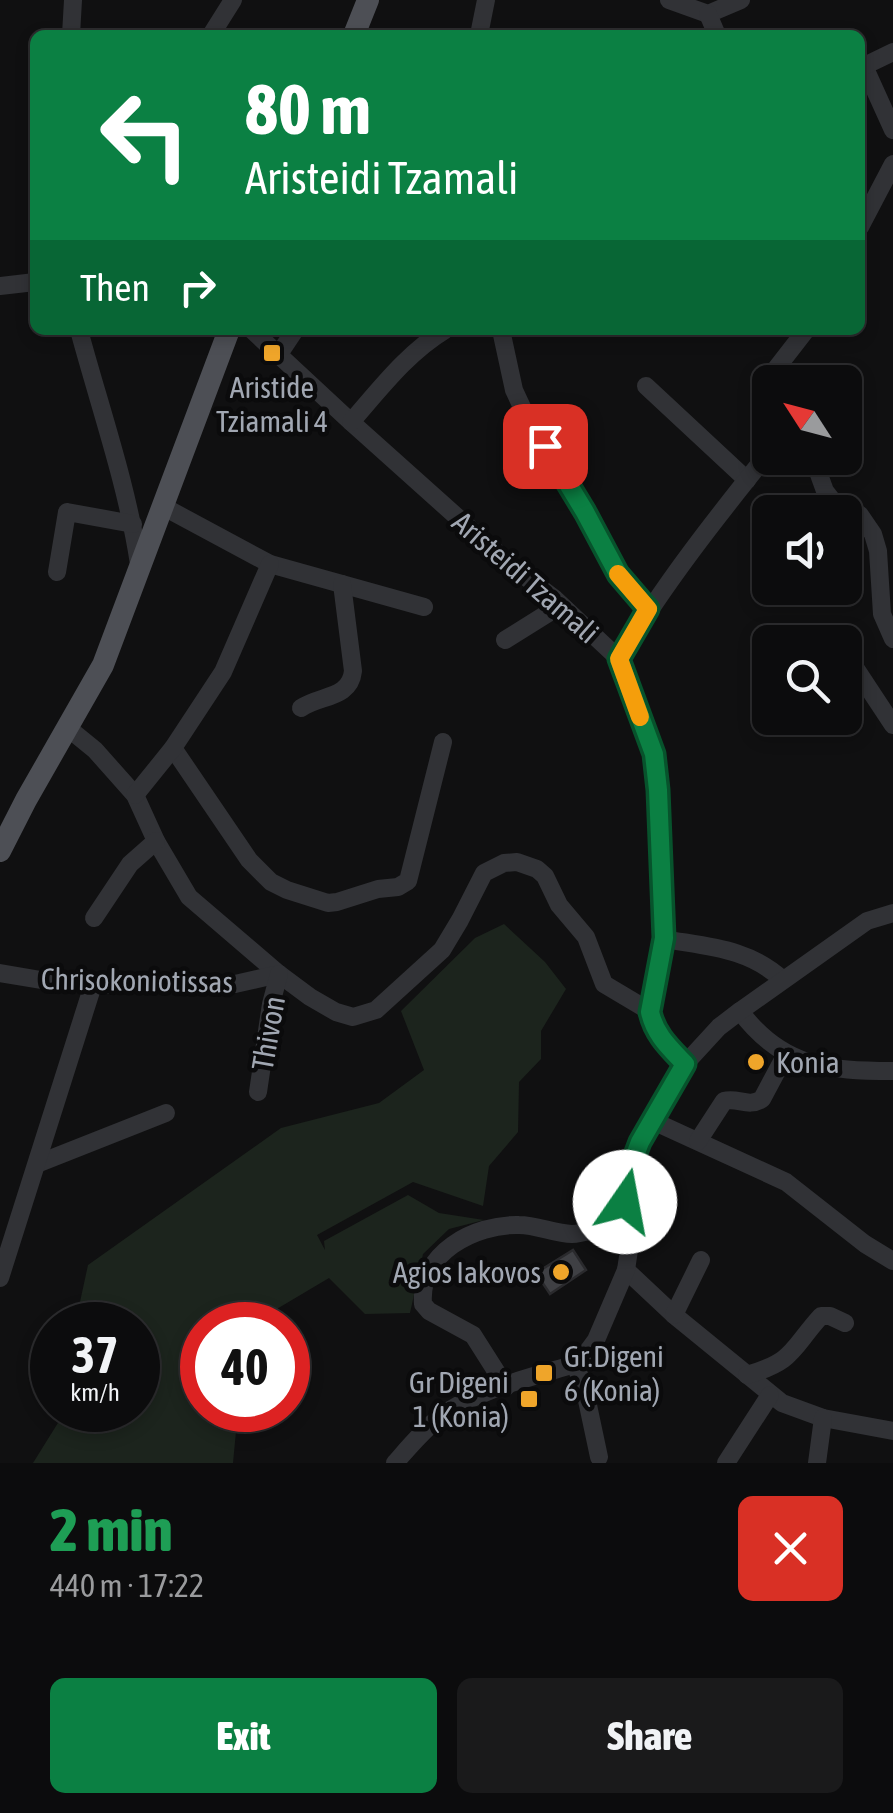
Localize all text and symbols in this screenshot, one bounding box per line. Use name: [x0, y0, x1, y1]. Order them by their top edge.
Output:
text: 80 m: [245, 69, 371, 149]
icon: left: [80, 70, 210, 200]
text: Aristeidi Tzamali: [245, 152, 518, 204]
icon: right: [170, 260, 225, 315]
text: Then: [80, 266, 150, 309]
marker: Aristide Tziamali 4: [261, 342, 283, 364]
north arrow: [752, 365, 862, 475]
map controls: [752, 365, 862, 735]
place label: Aristide Tziamali 4: [216, 370, 328, 438]
pin: [503, 404, 588, 489]
icon: arrive: [518, 419, 573, 474]
button: sound: [752, 495, 862, 605]
street label: Aristeidi Tzamali: [446, 504, 606, 650]
button: search: [752, 625, 862, 735]
street label: Chrisokoniotissas: [41, 961, 233, 999]
street label: Thivon: [245, 993, 291, 1073]
place label: Konia: [776, 1045, 840, 1079]
marker: Konia: [745, 1051, 767, 1073]
position arrow: [573, 1150, 677, 1254]
place label: Agios Iakovos: [393, 1255, 541, 1289]
marker: Agios Iakovos: [550, 1261, 572, 1283]
speed limit sign: 40: [180, 1302, 310, 1432]
text: 37: [71, 1326, 118, 1384]
place label: Gr.Digeni 6 (Konia): [564, 1339, 664, 1407]
marker: Gr.Digeni 6 (Konia): [533, 1362, 555, 1384]
place label: Gr Digeni 1 (Konia): [409, 1365, 509, 1433]
text: km/h: [70, 1378, 120, 1406]
marker: Gr Digeni 1 (Konia): [518, 1388, 540, 1410]
text: 2 min: [50, 1495, 173, 1564]
button: close: [738, 1496, 843, 1601]
text: 440 m · 17:22: [50, 1567, 204, 1604]
button: Exit: [50, 1678, 437, 1793]
button: Share: [457, 1678, 843, 1793]

